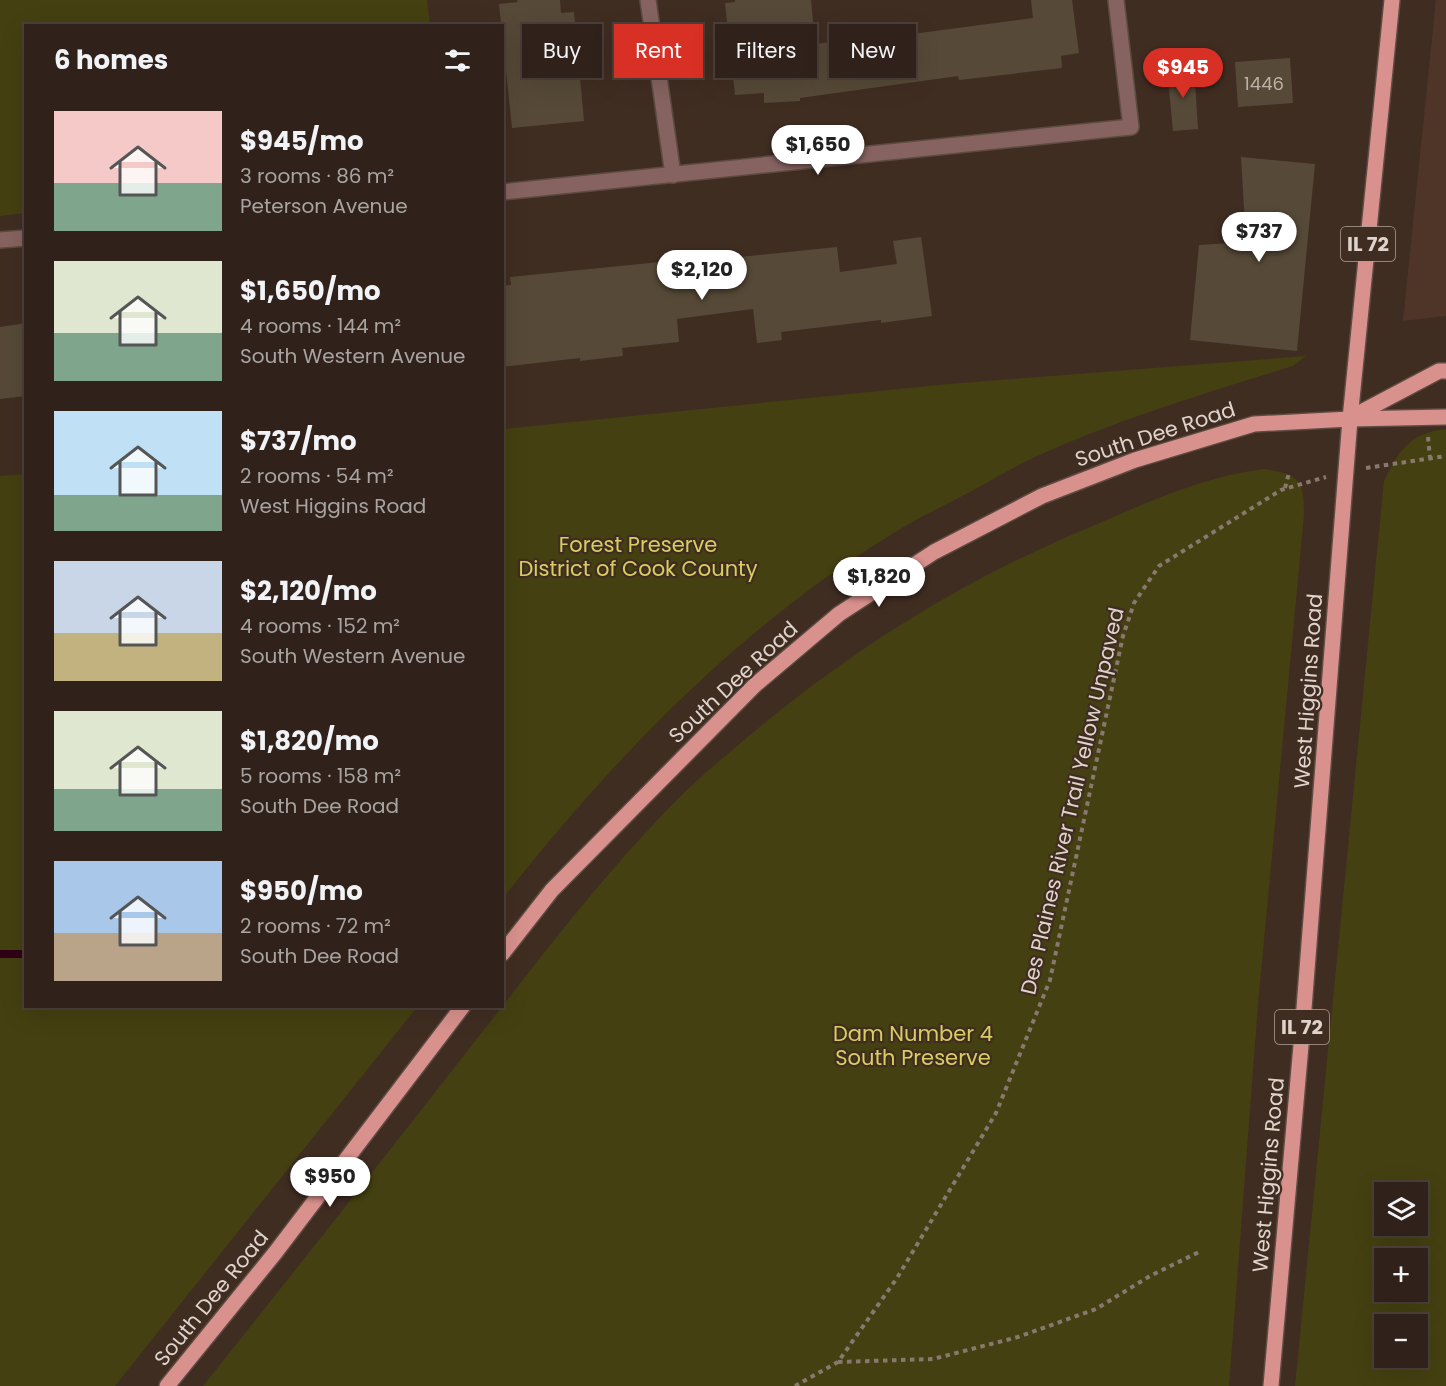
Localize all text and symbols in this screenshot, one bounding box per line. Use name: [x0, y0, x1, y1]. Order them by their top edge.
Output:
chip: Buy: [522, 24, 602, 78]
chip: Rent: [614, 24, 703, 78]
chip: Filters: [715, 24, 817, 78]
chip: New: [829, 24, 916, 78]
text: 6 homes: [54, 42, 168, 78]
icon: filters: [441, 44, 474, 77]
pin: $945: [1147, 48, 1219, 99]
text: $945: [1157, 53, 1209, 81]
house number: 1446: [1244, 71, 1284, 96]
text: $945/mo: [240, 123, 363, 159]
pin: $1,650: [769, 125, 867, 176]
text: $1,650: [785, 130, 851, 158]
icon: home: [102, 135, 174, 207]
text: 3 rooms · 86 m²: [240, 162, 394, 190]
text: Peterson Avenue: [240, 192, 408, 220]
pin: $737: [1223, 212, 1295, 263]
text: $737: [1236, 217, 1282, 245]
road number: IL 72: [1341, 227, 1395, 261]
pin: $2,120: [653, 250, 751, 301]
text: $2,120: [671, 255, 733, 283]
text: $1,650/mo: [240, 273, 381, 309]
icon: home: [102, 285, 174, 357]
text: 4 rooms · 144 m²: [240, 312, 401, 340]
text: South Western Avenue: [240, 342, 466, 370]
street label: South Dee Road: [1071, 394, 1239, 474]
text: $737/mo: [240, 423, 357, 459]
icon: home: [102, 435, 174, 507]
text: 2 rooms · 54 m²: [240, 462, 394, 490]
text: West Higgins Road: [240, 492, 426, 520]
park label: Forest Preserve District of Cook County: [518, 530, 758, 583]
pin: $1,820: [830, 557, 928, 608]
text: $1,820: [847, 562, 911, 590]
text: $2,120/mo: [240, 573, 377, 609]
icon: home: [102, 585, 174, 657]
street label: West Higgins Road: [1287, 592, 1329, 790]
street label: Des Plaines River Trail Yellow Unpaved: [1013, 605, 1131, 997]
text: 4 rooms · 152 m²: [240, 612, 400, 640]
street label: South Dee Road: [662, 614, 804, 750]
text: South Western Avenue: [240, 642, 466, 670]
text: $1,820/mo: [240, 723, 379, 759]
icon: home: [102, 735, 174, 807]
text: 5 rooms · 158 m²: [240, 762, 401, 790]
text: South Dee Road: [240, 792, 399, 820]
text: $950/mo: [240, 873, 363, 909]
icon: home: [102, 885, 174, 957]
text: 2 rooms · 72 m²: [240, 912, 391, 940]
text: South Dee Road: [240, 942, 399, 970]
road number: IL 72: [1275, 1010, 1329, 1044]
park label: Dam Number 4 South Preserve: [833, 1019, 993, 1072]
street label: West Higgins Road: [1245, 1076, 1291, 1274]
pin: $950: [294, 1157, 366, 1208]
text: $950: [304, 1162, 356, 1190]
map controls: [1374, 1182, 1428, 1368]
button: layers: [1374, 1182, 1428, 1236]
street label: South Dee Road: [147, 1224, 275, 1372]
button: +: [1374, 1248, 1428, 1302]
button: −: [1374, 1314, 1428, 1368]

